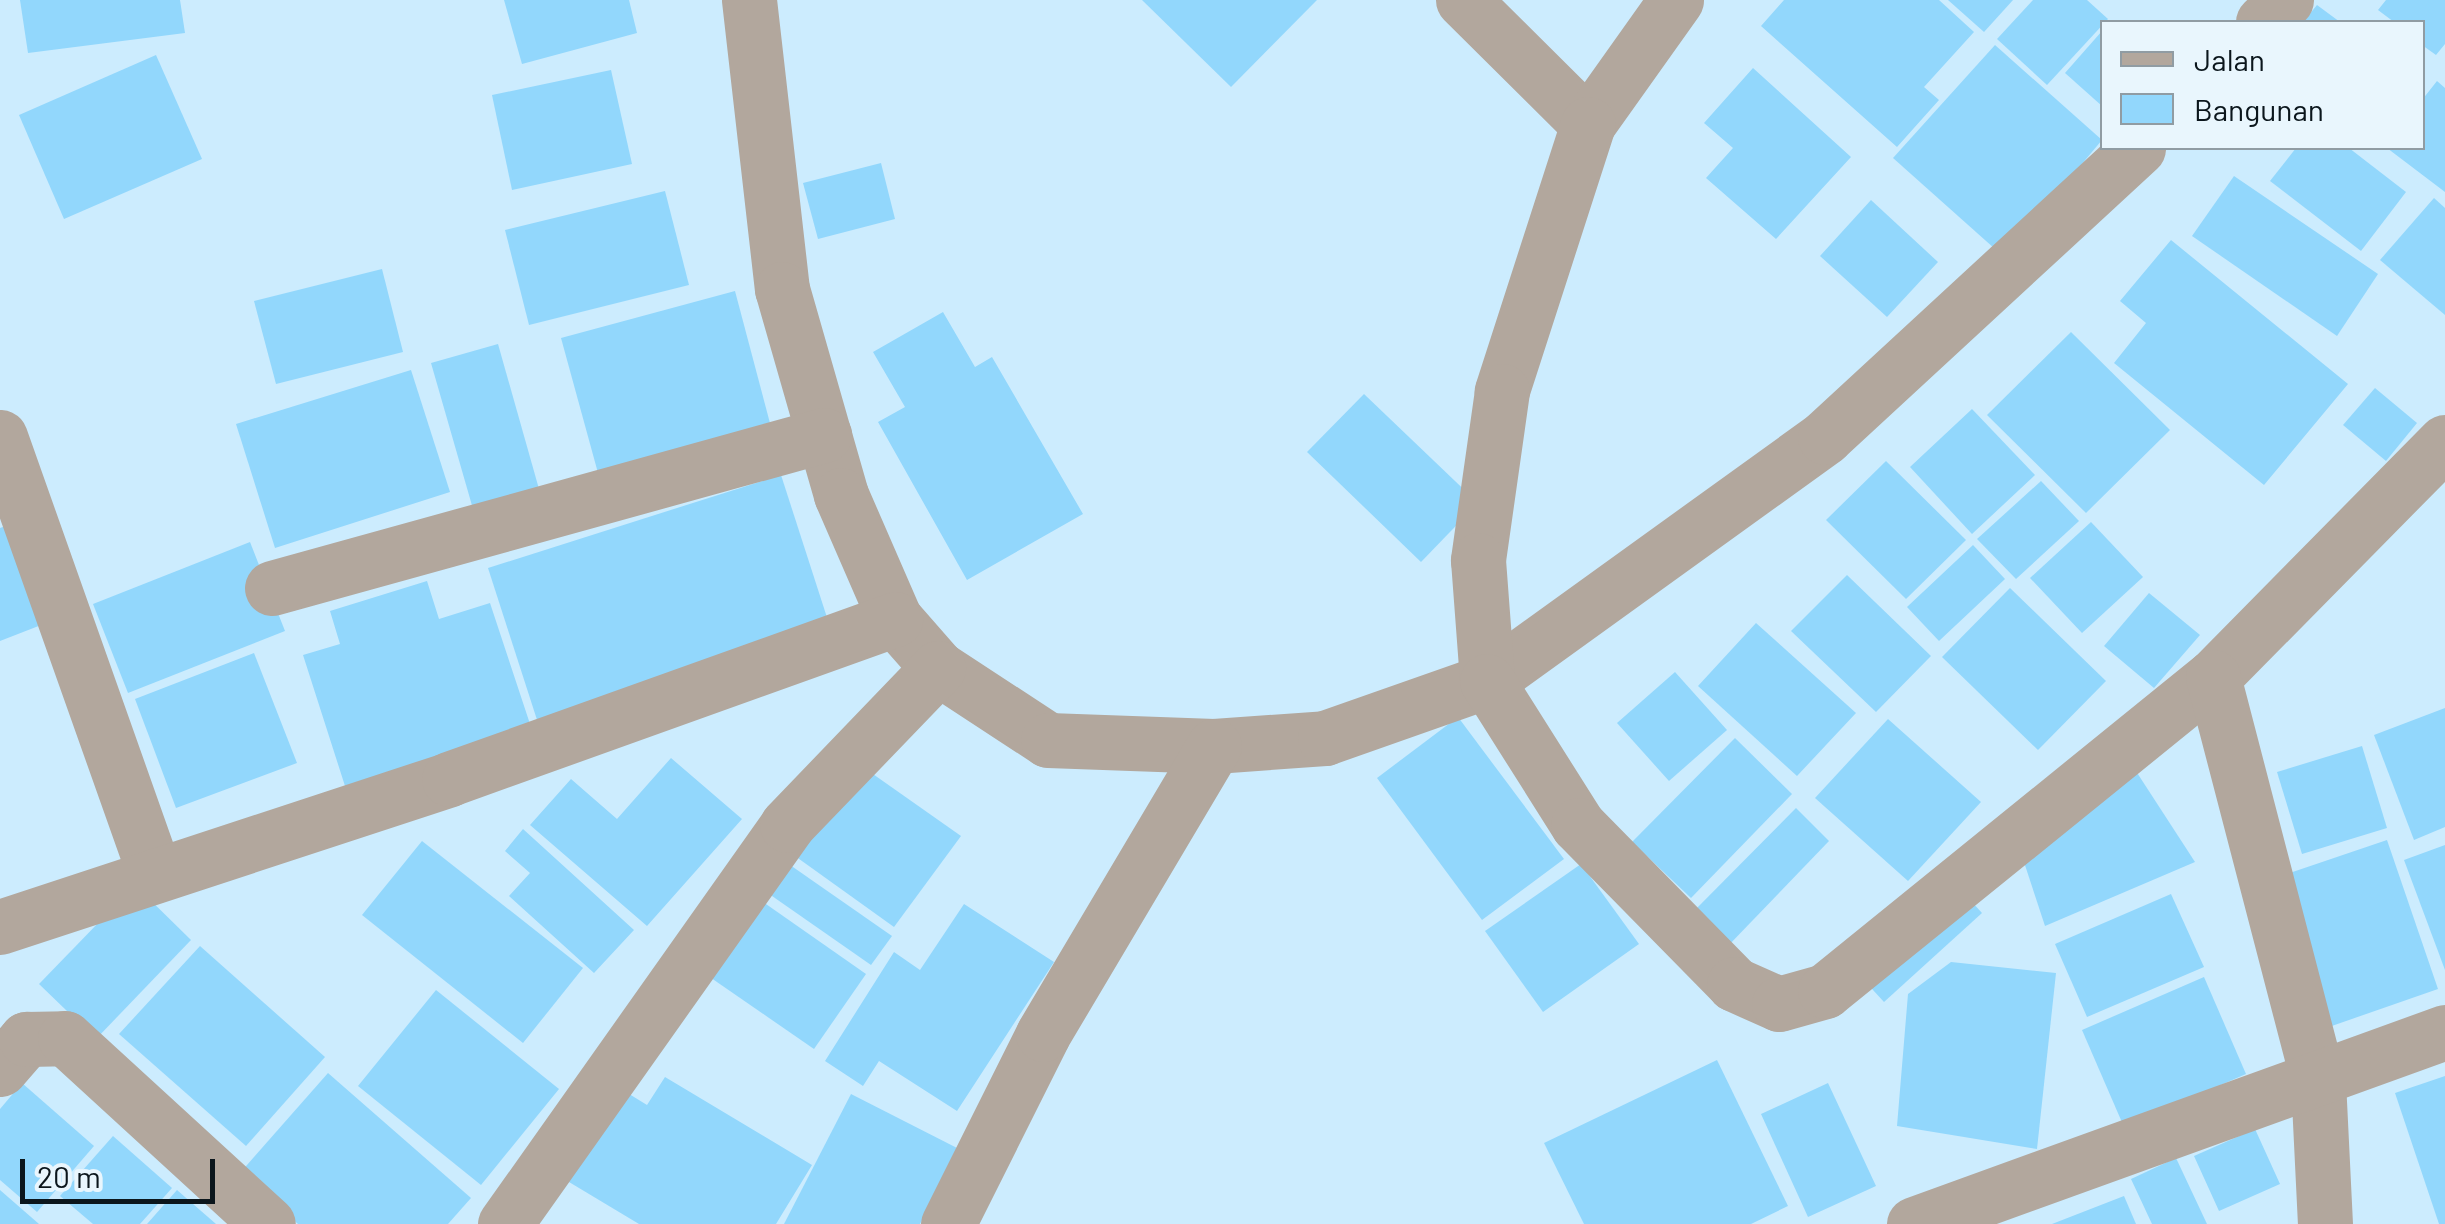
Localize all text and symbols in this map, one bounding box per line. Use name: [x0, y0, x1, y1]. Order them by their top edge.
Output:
legend: [2100, 20, 2425, 150]
text: Jalan: [2194, 41, 2265, 77]
text: Bangunan: [2194, 91, 2324, 127]
scale bar: [25, 1139, 220, 1201]
text: 20 m: [37, 1158, 101, 1194]

